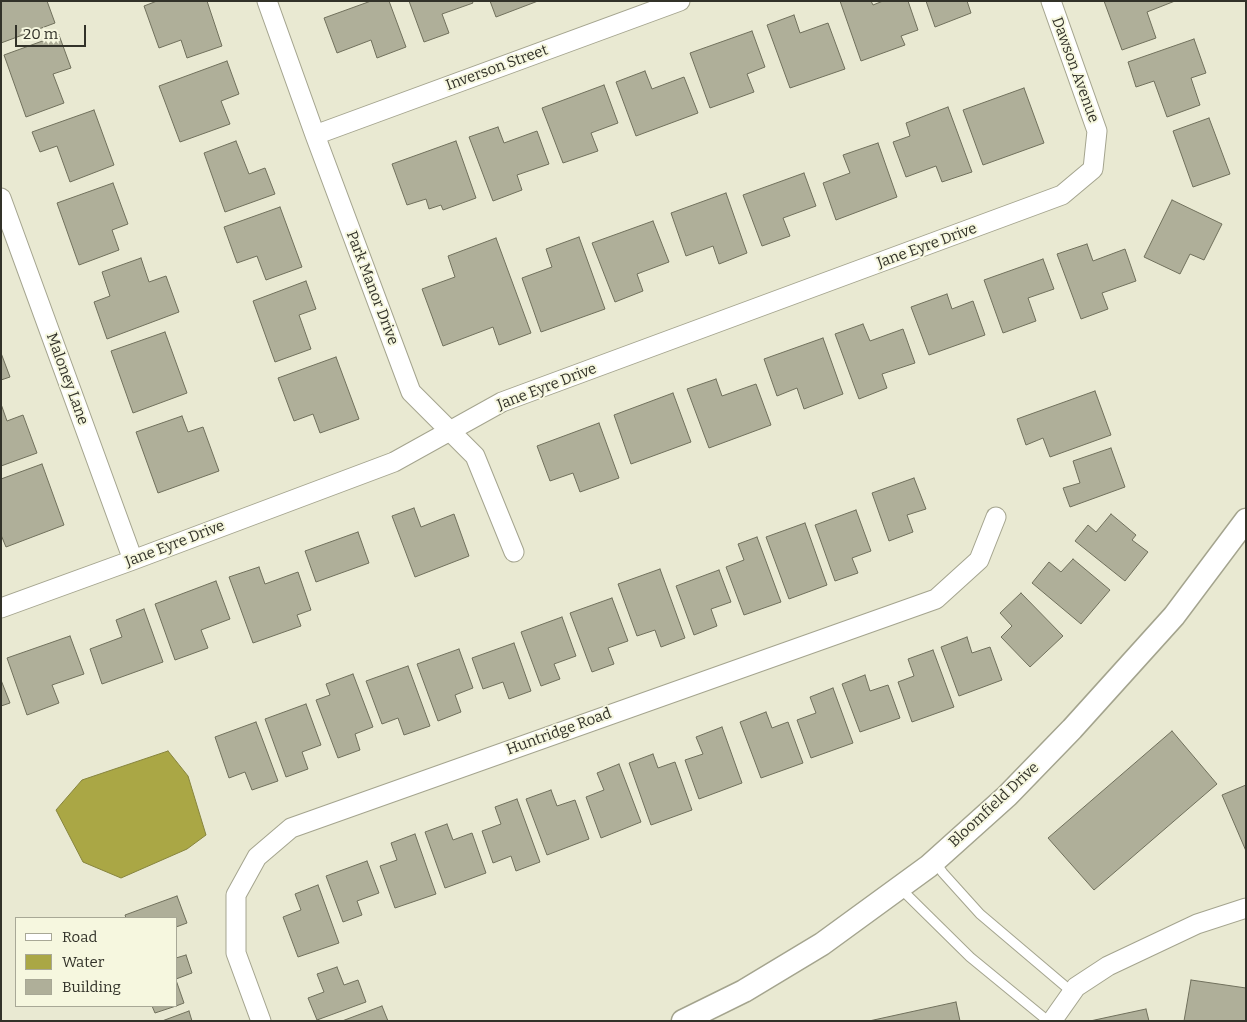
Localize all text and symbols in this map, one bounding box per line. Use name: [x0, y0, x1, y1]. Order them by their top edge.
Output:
scale bar: [18, 15, 89, 47]
street label: Dawson Avenue: [1048, 15, 1102, 125]
text: 20 m: [23, 25, 58, 43]
street label: Inverson Street: [444, 41, 550, 95]
street label: Jane Eyre Drive: [875, 220, 979, 272]
street label: Park Manor Drive: [342, 228, 402, 348]
street label: Maloney Lane: [42, 331, 92, 427]
street label: Jane Eyre Drive: [495, 360, 599, 414]
street label: Jane Eyre Drive: [123, 517, 227, 571]
street label: Huntridge Road: [504, 705, 614, 759]
street label: Bloomfield Drive: [945, 759, 1043, 851]
legend: [15, 917, 178, 1007]
text: Road: [62, 928, 97, 946]
text: Water: [62, 953, 104, 971]
text: Building: [62, 978, 121, 996]

